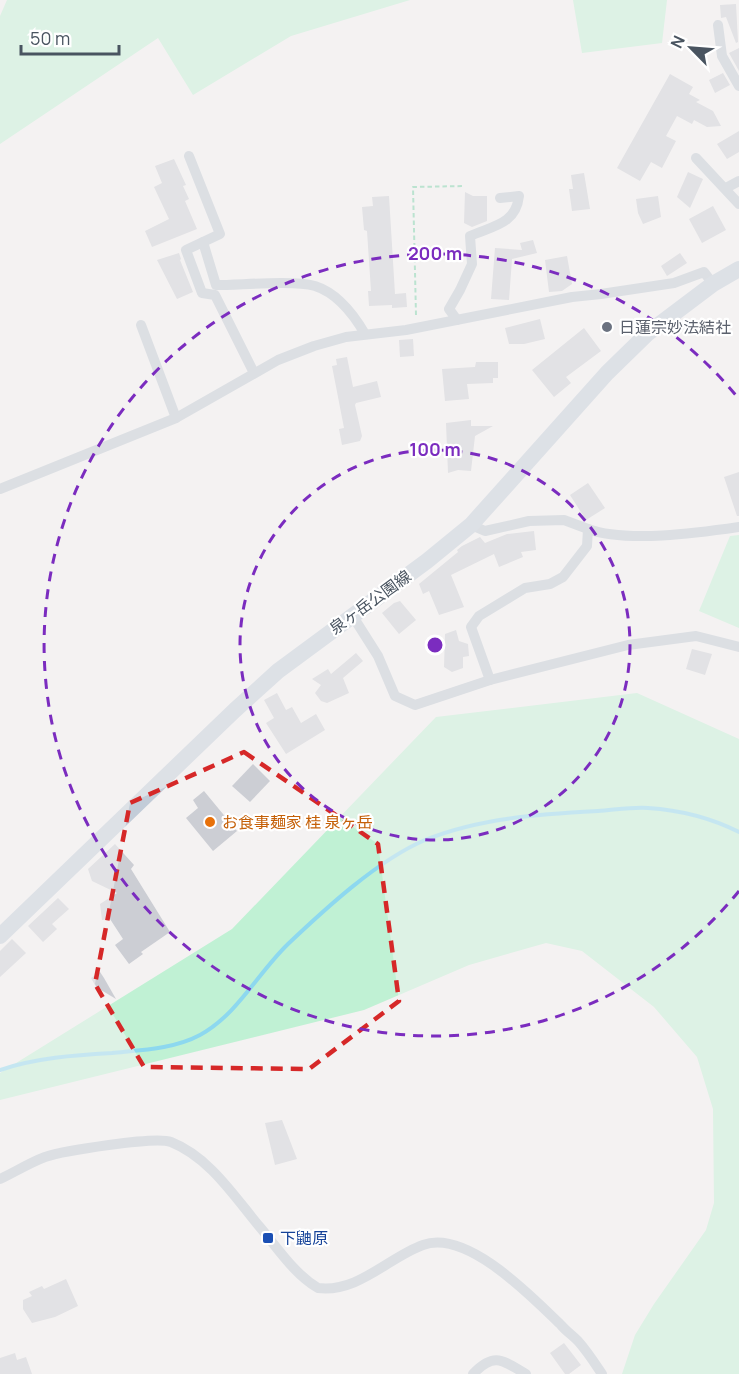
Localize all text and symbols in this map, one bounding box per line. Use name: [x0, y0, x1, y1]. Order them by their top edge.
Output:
scale bar: [21, 18, 118, 56]
north arrow: [661, 18, 721, 78]
text: 50 m: [30, 26, 70, 50]
text: N: [665, 32, 690, 52]
text: 200 m: [408, 241, 462, 265]
place label: 日蓮宗妙法結社: [619, 316, 731, 338]
marker: 日蓮宗妙法結社: [600, 320, 614, 334]
text: 100 m: [409, 437, 461, 461]
street label: 泉ヶ岳公園線: [325, 565, 415, 639]
centre of rings: [425, 635, 445, 655]
place label: お食事麺家 桂 泉ヶ岳: [222, 811, 372, 833]
marker: お食事麺家 桂 泉ヶ岳: [203, 815, 217, 829]
place label: 下鼬原: [280, 1227, 328, 1249]
marker: 下鼬原: [261, 1231, 275, 1245]

